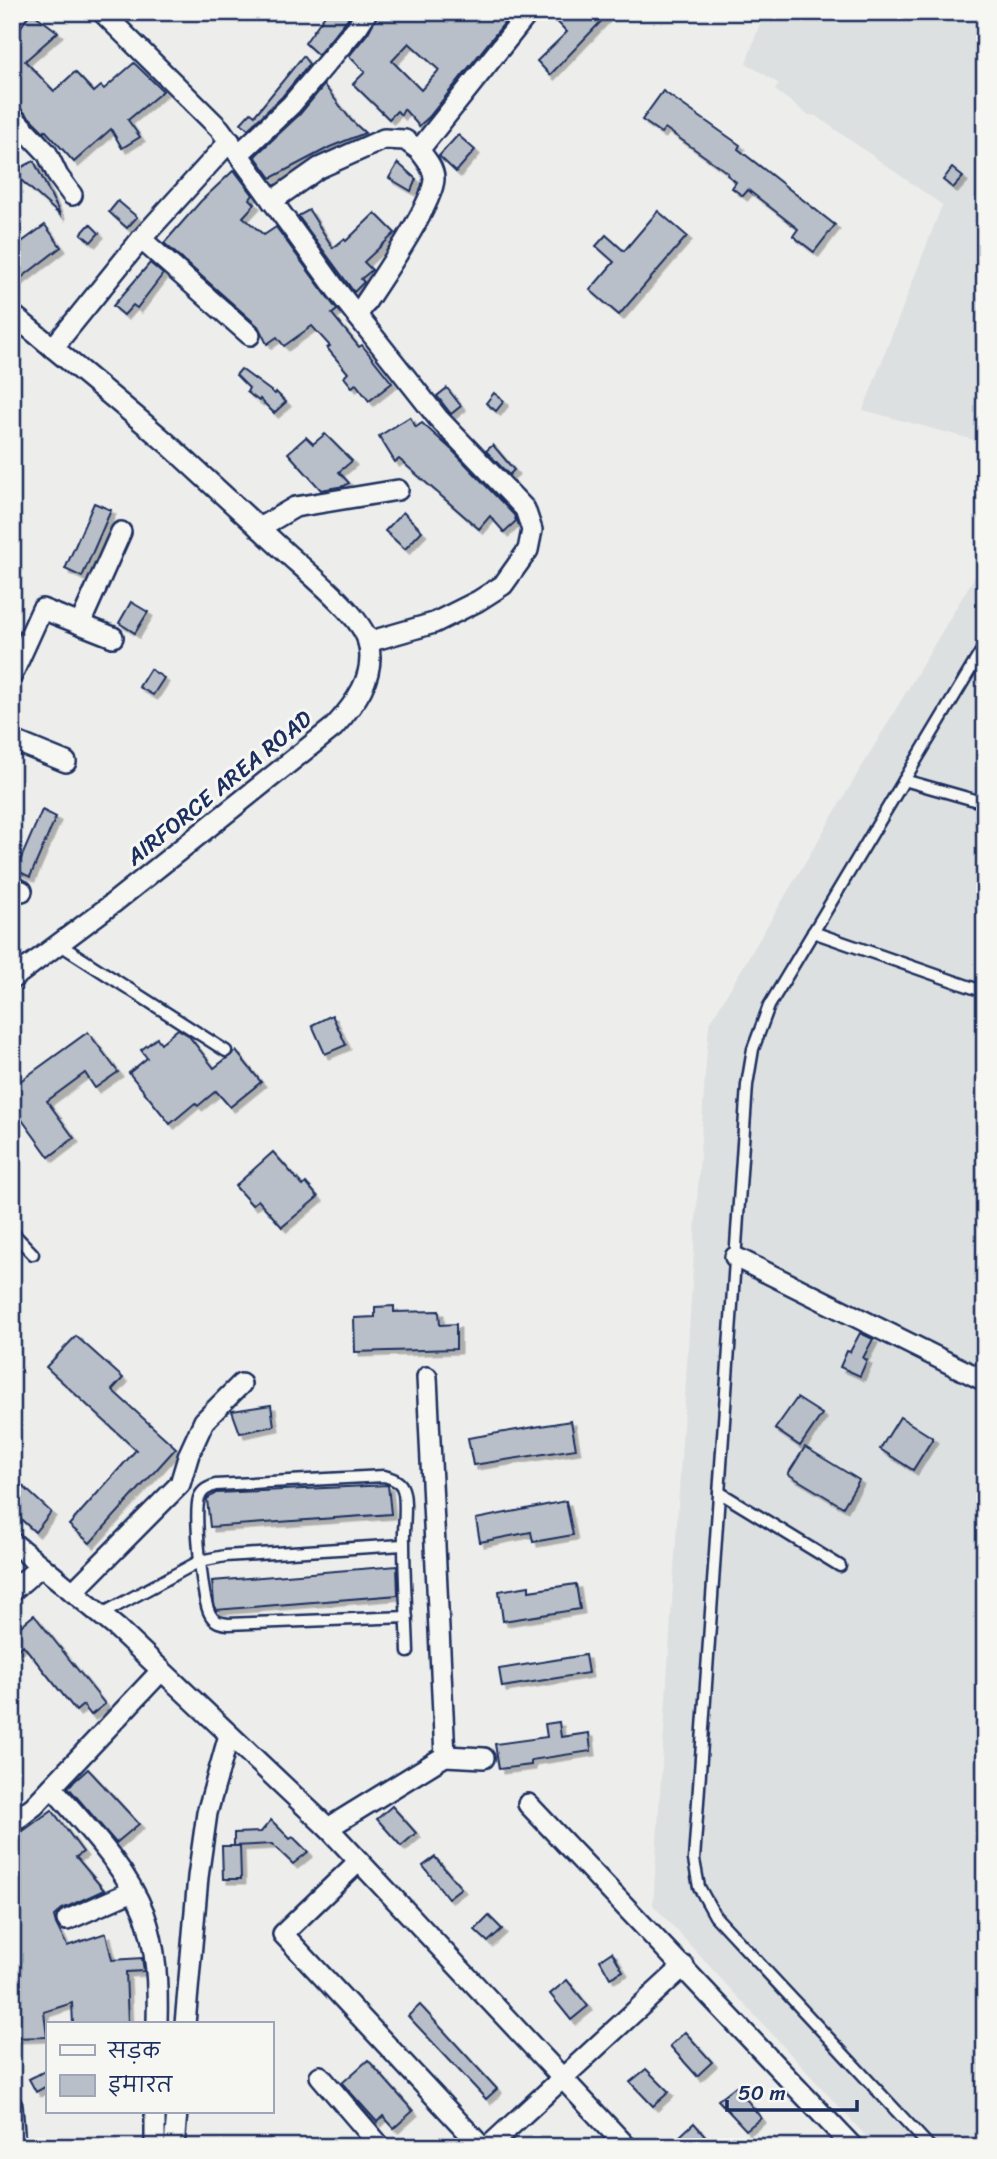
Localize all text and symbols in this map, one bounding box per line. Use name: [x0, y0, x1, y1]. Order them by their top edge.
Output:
street label: AIRFORCE AREA ROAD: [116, 699, 322, 877]
legend: [46, 2022, 273, 2114]
text: सड़क: [107, 2032, 161, 2070]
text: इमारत: [108, 2066, 174, 2104]
scale bar: [727, 2068, 857, 2112]
text: 50 m: [738, 2074, 786, 2112]

